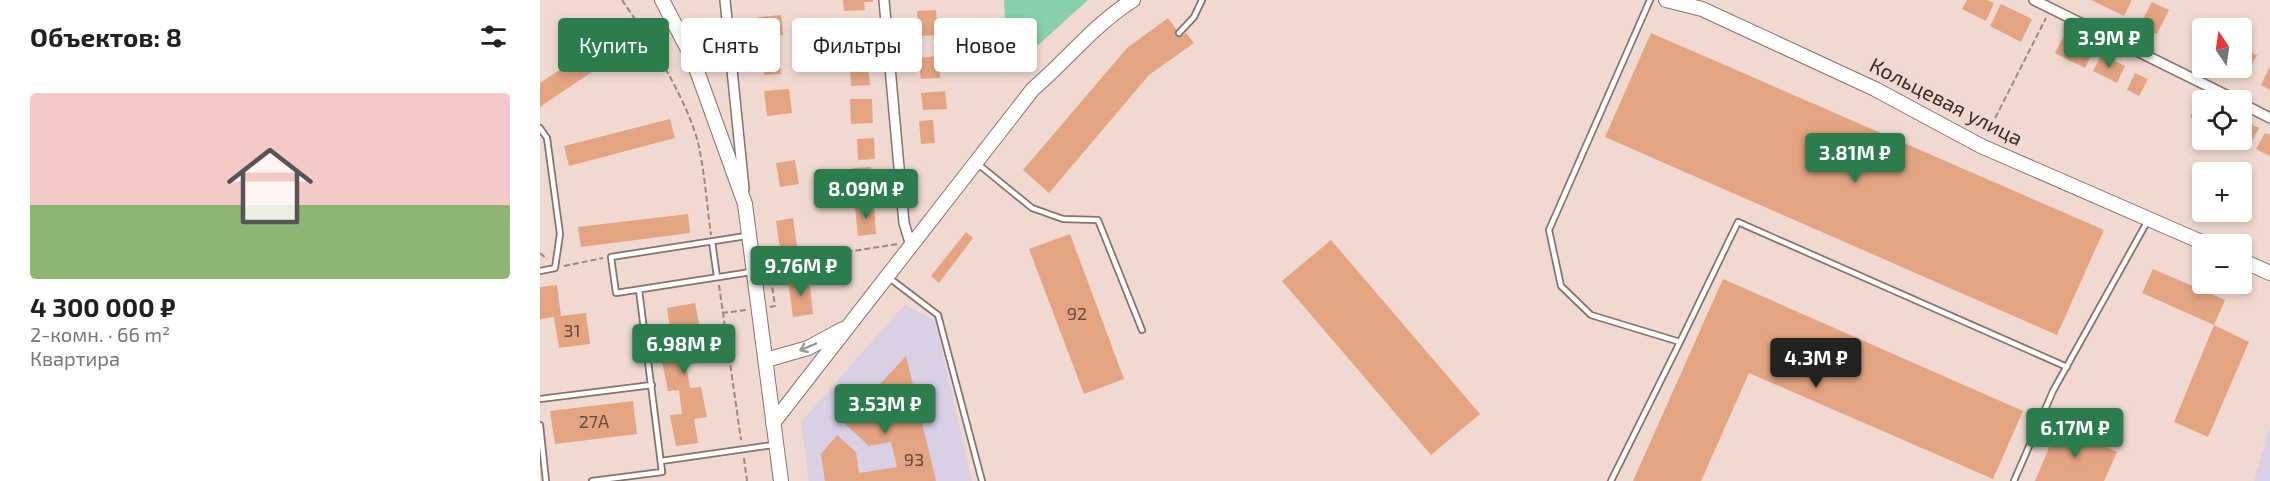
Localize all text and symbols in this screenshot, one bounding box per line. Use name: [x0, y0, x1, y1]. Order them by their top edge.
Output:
chip: Купить: [558, 18, 669, 72]
chip: Снять: [681, 18, 780, 72]
chip: Фильтры: [792, 18, 922, 72]
chip: Новое: [934, 18, 1037, 72]
pin: 3.9M ₽: [2060, 18, 2158, 69]
north arrow: [2192, 18, 2252, 78]
map controls: [2192, 18, 2252, 294]
icon: filters: [477, 20, 510, 53]
text: Объектов: 8: [30, 21, 182, 52]
text: 3.9M ₽: [2078, 25, 2140, 49]
street label: Кольцевая улица: [1865, 51, 2027, 151]
button: locate: [2192, 90, 2252, 150]
icon: home: [216, 132, 324, 240]
pin: 3.81M ₽: [1800, 133, 1910, 184]
text: 3.81M ₽: [1819, 140, 1891, 164]
button: +: [2192, 162, 2252, 222]
pin: 8.09M ₽: [811, 169, 921, 220]
text: 8.09M ₽: [828, 176, 904, 200]
button: −: [2192, 234, 2252, 294]
pin: 9.76M ₽: [746, 246, 856, 297]
text: 9.76M ₽: [765, 253, 837, 277]
text: 4 300 000 ₽: [30, 291, 176, 322]
house number: 92: [1067, 302, 1087, 324]
house number: 31: [563, 319, 581, 341]
text: 2-комн. · 66 m²: [30, 322, 170, 346]
pin: 6.98M ₽: [629, 324, 739, 375]
text: 6.98M ₽: [646, 331, 722, 355]
pin: 4.3M ₽: [1767, 338, 1865, 389]
one-way arrow: [800, 342, 818, 353]
text: 4.3M ₽: [1784, 345, 1848, 369]
text: Квартира: [30, 346, 120, 370]
pin: 3.53M ₽: [830, 384, 940, 435]
text: 3.53M ₽: [848, 391, 922, 415]
pin: 6.17M ₽: [2020, 408, 2130, 459]
house number: 27А: [579, 410, 610, 432]
text: 6.17M ₽: [2040, 415, 2110, 439]
house number: 93: [904, 448, 924, 470]

